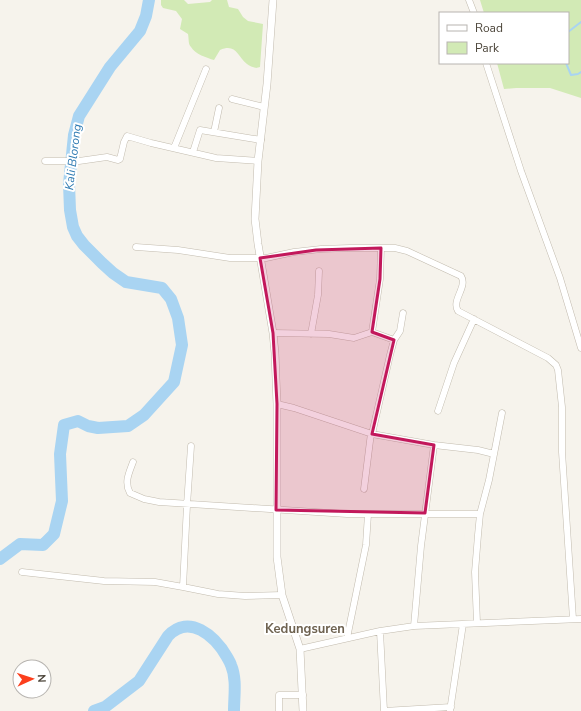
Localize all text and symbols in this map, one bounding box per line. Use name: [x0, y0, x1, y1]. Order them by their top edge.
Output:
legend: [439, 12, 569, 64]
text: Road: [475, 20, 503, 36]
text: Park: [475, 40, 500, 56]
water label: Kali Blorong: [61, 123, 85, 191]
district label: Kedungsuren: [265, 620, 345, 638]
north arrow: [12, 659, 52, 699]
text: N: [34, 674, 49, 683]

